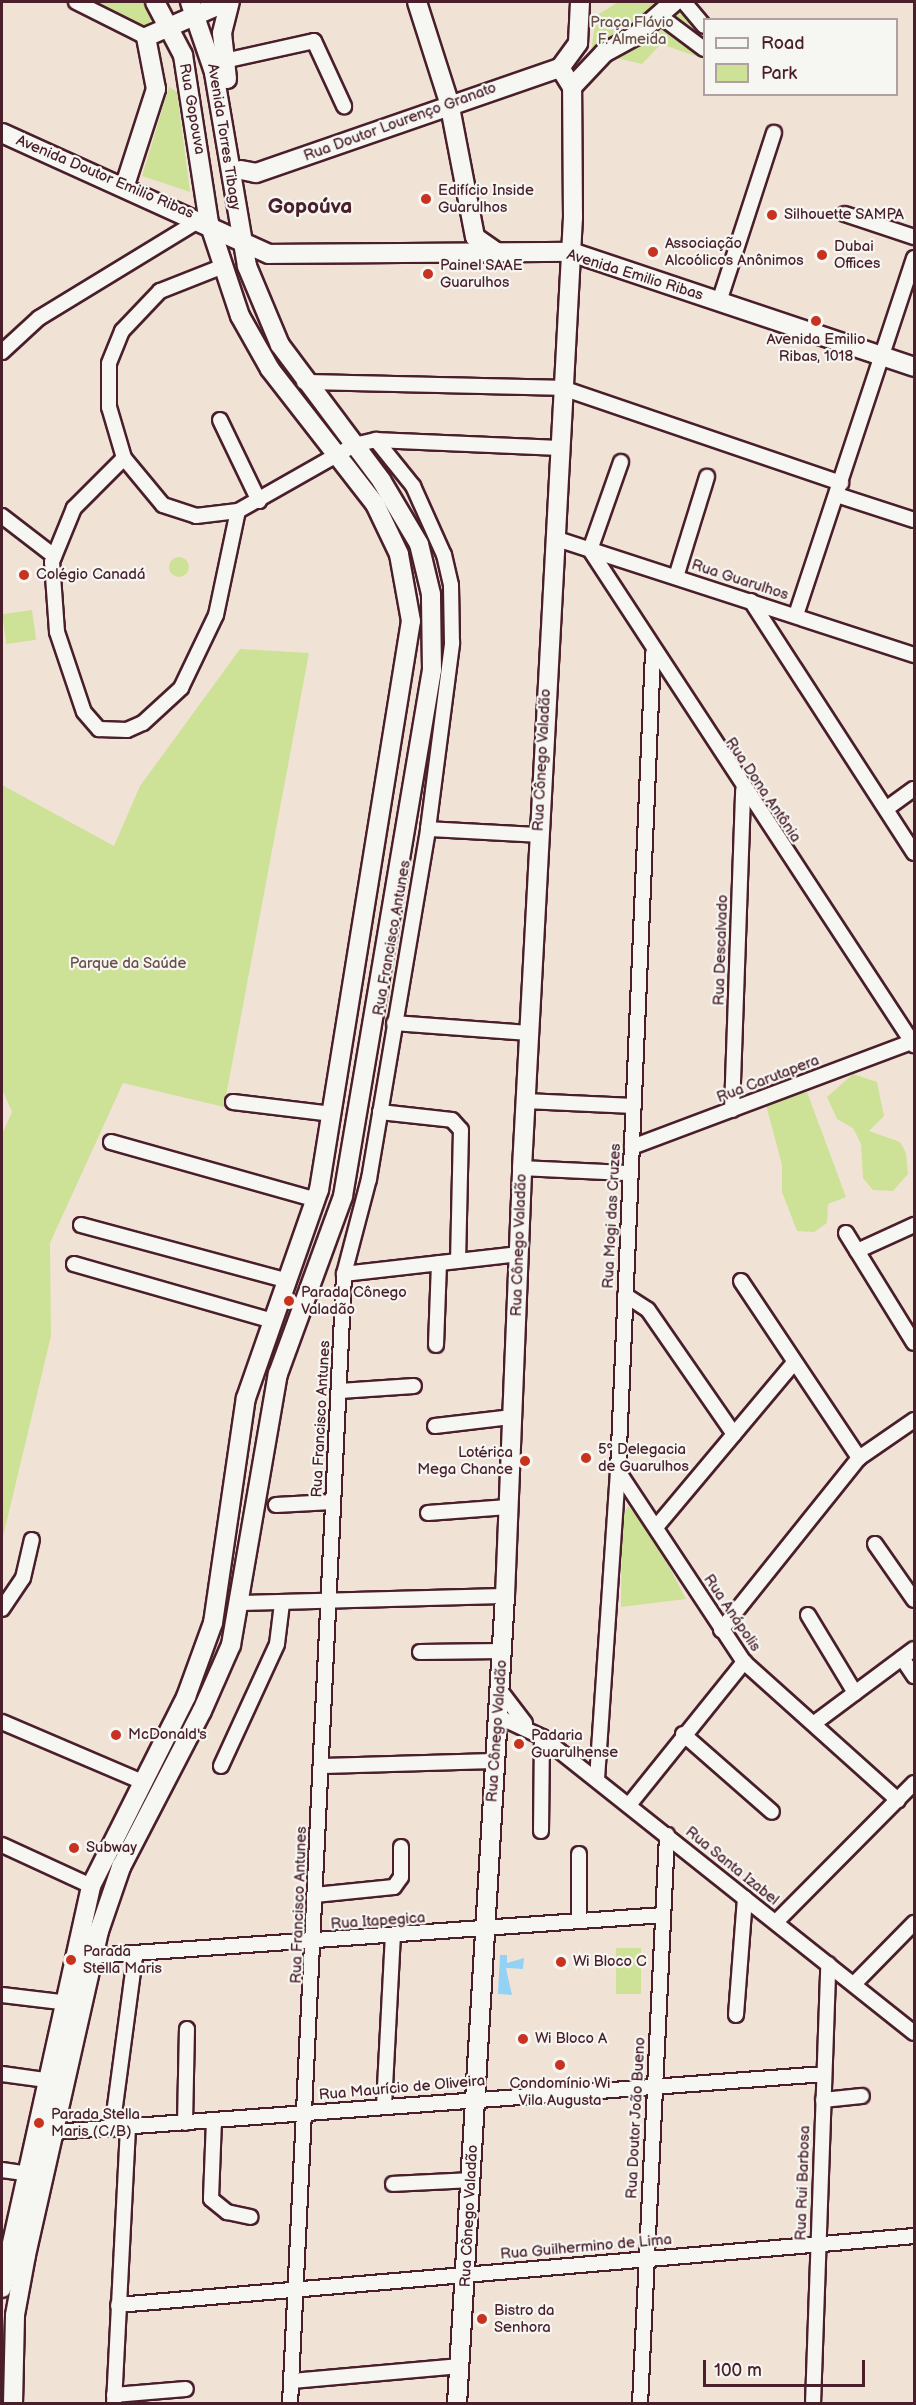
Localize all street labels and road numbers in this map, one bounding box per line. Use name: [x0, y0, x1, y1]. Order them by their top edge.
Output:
street label: Rua Gopouva: [175, 62, 209, 156]
street label: Avenida Torres Tibagy: [203, 62, 245, 212]
street label: Rua Doutor Lourenço Granato: [301, 79, 499, 165]
street label: Avenida Doutor Emilio Ribas: [14, 131, 196, 223]
street label: Avenida Emilio Ribas: [565, 246, 705, 304]
street label: Rua Guarulhos: [689, 556, 791, 604]
street label: Rua Cônego Valadão: [529, 688, 555, 832]
street label: Rua Dona Antônia: [721, 734, 805, 846]
street label: Rua Francisco Antunes: [369, 859, 415, 1017]
street label: Rua Descalvado: [710, 894, 732, 1006]
street label: Rua Carutapera: [714, 1051, 822, 1107]
street label: Rua Mogi das Cruzes: [599, 1143, 625, 1289]
street label: Rua Cônego Valadão: [508, 1173, 530, 1317]
street label: Rua Francisco Antunes: [308, 1340, 334, 1498]
street label: Rua Anápolis: [700, 1571, 764, 1655]
street label: Rua Cônego Valadão: [483, 1659, 511, 1803]
street label: Rua Santa Izabel: [682, 1823, 782, 1909]
street label: Rua Francisco Antunes: [287, 1826, 311, 1984]
street label: Rua Itapegica: [330, 1909, 426, 1933]
street label: Rua Doutor João Bueno: [623, 2036, 649, 2200]
street label: Rua Maurício de Oliveira: [318, 2072, 486, 2104]
street label: Rua Rui Barbosa: [792, 2125, 814, 2241]
street label: Rua Cônego Valadão: [456, 2144, 482, 2288]
street label: Rua Guilhermino de Lima: [499, 2231, 673, 2263]

